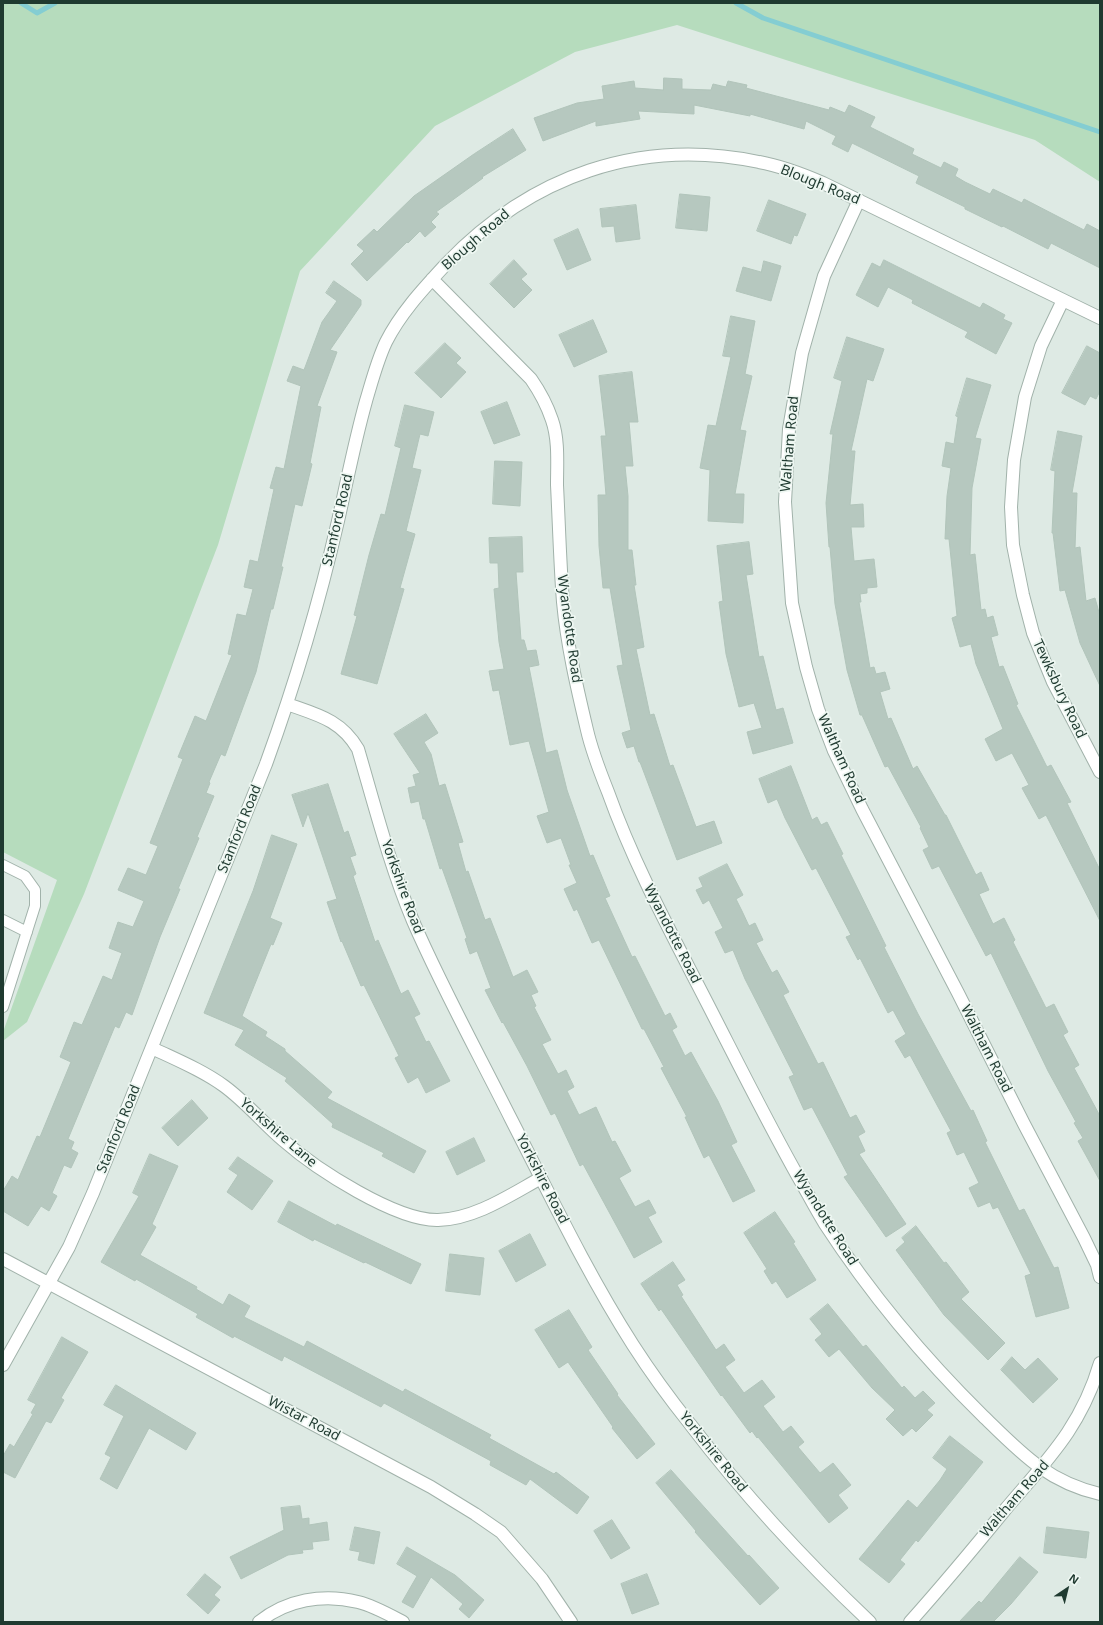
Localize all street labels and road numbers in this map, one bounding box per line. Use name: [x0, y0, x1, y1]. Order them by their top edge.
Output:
street label: Blough Road: [778, 161, 862, 209]
street label: Blough Road: [439, 206, 513, 274]
street label: Waltham Road: [777, 395, 803, 493]
street label: Stanford Road: [319, 472, 357, 568]
street label: Wyandotte Road: [553, 574, 585, 684]
street label: Tewksbury Road: [1029, 637, 1089, 741]
street label: Waltham Road: [814, 712, 868, 806]
street label: Stanford Road: [215, 782, 265, 876]
street label: Yorkshire Road: [377, 838, 427, 936]
street label: Wyandotte Road: [640, 882, 704, 986]
street label: Waltham Road: [957, 1002, 1015, 1096]
street label: Stanford Road: [94, 1082, 144, 1176]
street label: Yorkshire Lane: [236, 1095, 320, 1171]
street label: Yorkshire Road: [512, 1131, 572, 1227]
street label: Wyandotte Road: [789, 1167, 861, 1269]
street label: Wistar Road: [265, 1393, 343, 1445]
street label: Yorkshire Road: [675, 1408, 751, 1496]
street label: Waltham Road: [977, 1457, 1053, 1541]

